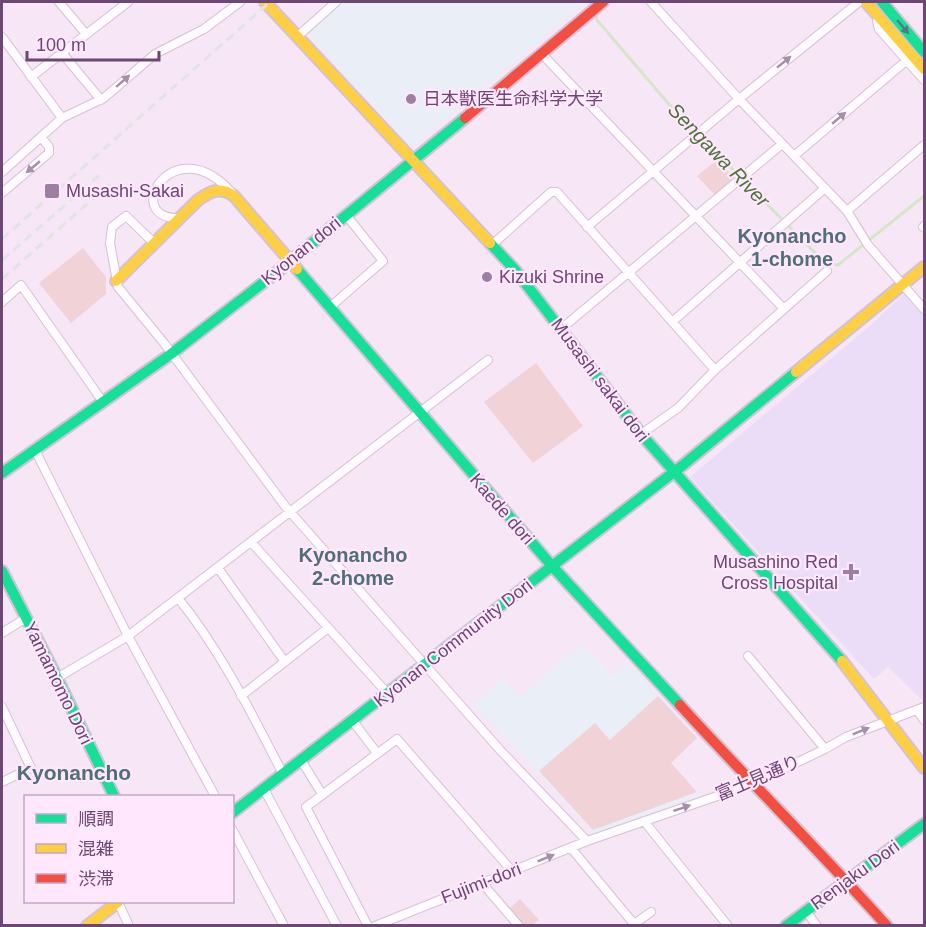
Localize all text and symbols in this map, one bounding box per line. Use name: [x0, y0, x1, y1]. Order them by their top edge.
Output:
one-way arrow: [897, 19, 909, 34]
scale bar: [27, 24, 159, 62]
text: 100 m: [36, 35, 86, 55]
one-way arrow: [776, 56, 792, 69]
one-way arrow: [116, 74, 131, 88]
place label: 日本獣医生命科学大学: [423, 89, 603, 109]
marker: 日本獣医生命科学大学: [404, 92, 418, 106]
water label: Sengawa River: [664, 99, 775, 212]
one-way arrow: [831, 112, 847, 125]
one-way arrow: [25, 160, 41, 173]
place label: Musashi-Sakai: [66, 181, 184, 201]
marker: Musashi-Sakai: [43, 182, 61, 200]
street label: Kyonan dori: [257, 213, 345, 289]
district label: Kyonancho 1-chome: [738, 225, 846, 270]
place label: Kizuki Shrine: [499, 267, 604, 287]
marker: Kizuki Shrine: [480, 270, 494, 284]
street label: Musashi sakai dori: [547, 314, 653, 446]
street label: Kaede dori: [466, 470, 538, 548]
district label: Kyonancho 2-chome: [299, 544, 407, 589]
place label: Musashino Red Cross Hospital: [713, 552, 838, 593]
marker: Musashino Red Cross Hospital: [842, 563, 860, 581]
street label: Kyonan Community Dori: [370, 575, 536, 711]
street label: Yamamomo Dori: [20, 619, 96, 747]
one-way arrow: [852, 726, 870, 736]
street label: 富士見通り: [713, 751, 803, 805]
district label: Kyonancho: [17, 761, 131, 784]
legend: [24, 795, 234, 903]
one-way arrow: [673, 803, 691, 813]
text: 順調: [78, 809, 114, 829]
street label: Renjaku Dori: [807, 836, 903, 914]
text: 混雑: [78, 839, 114, 859]
one-way arrow: [538, 852, 556, 862]
street label: Fujimi-dori: [438, 859, 524, 907]
text: 渋滞: [78, 869, 114, 889]

